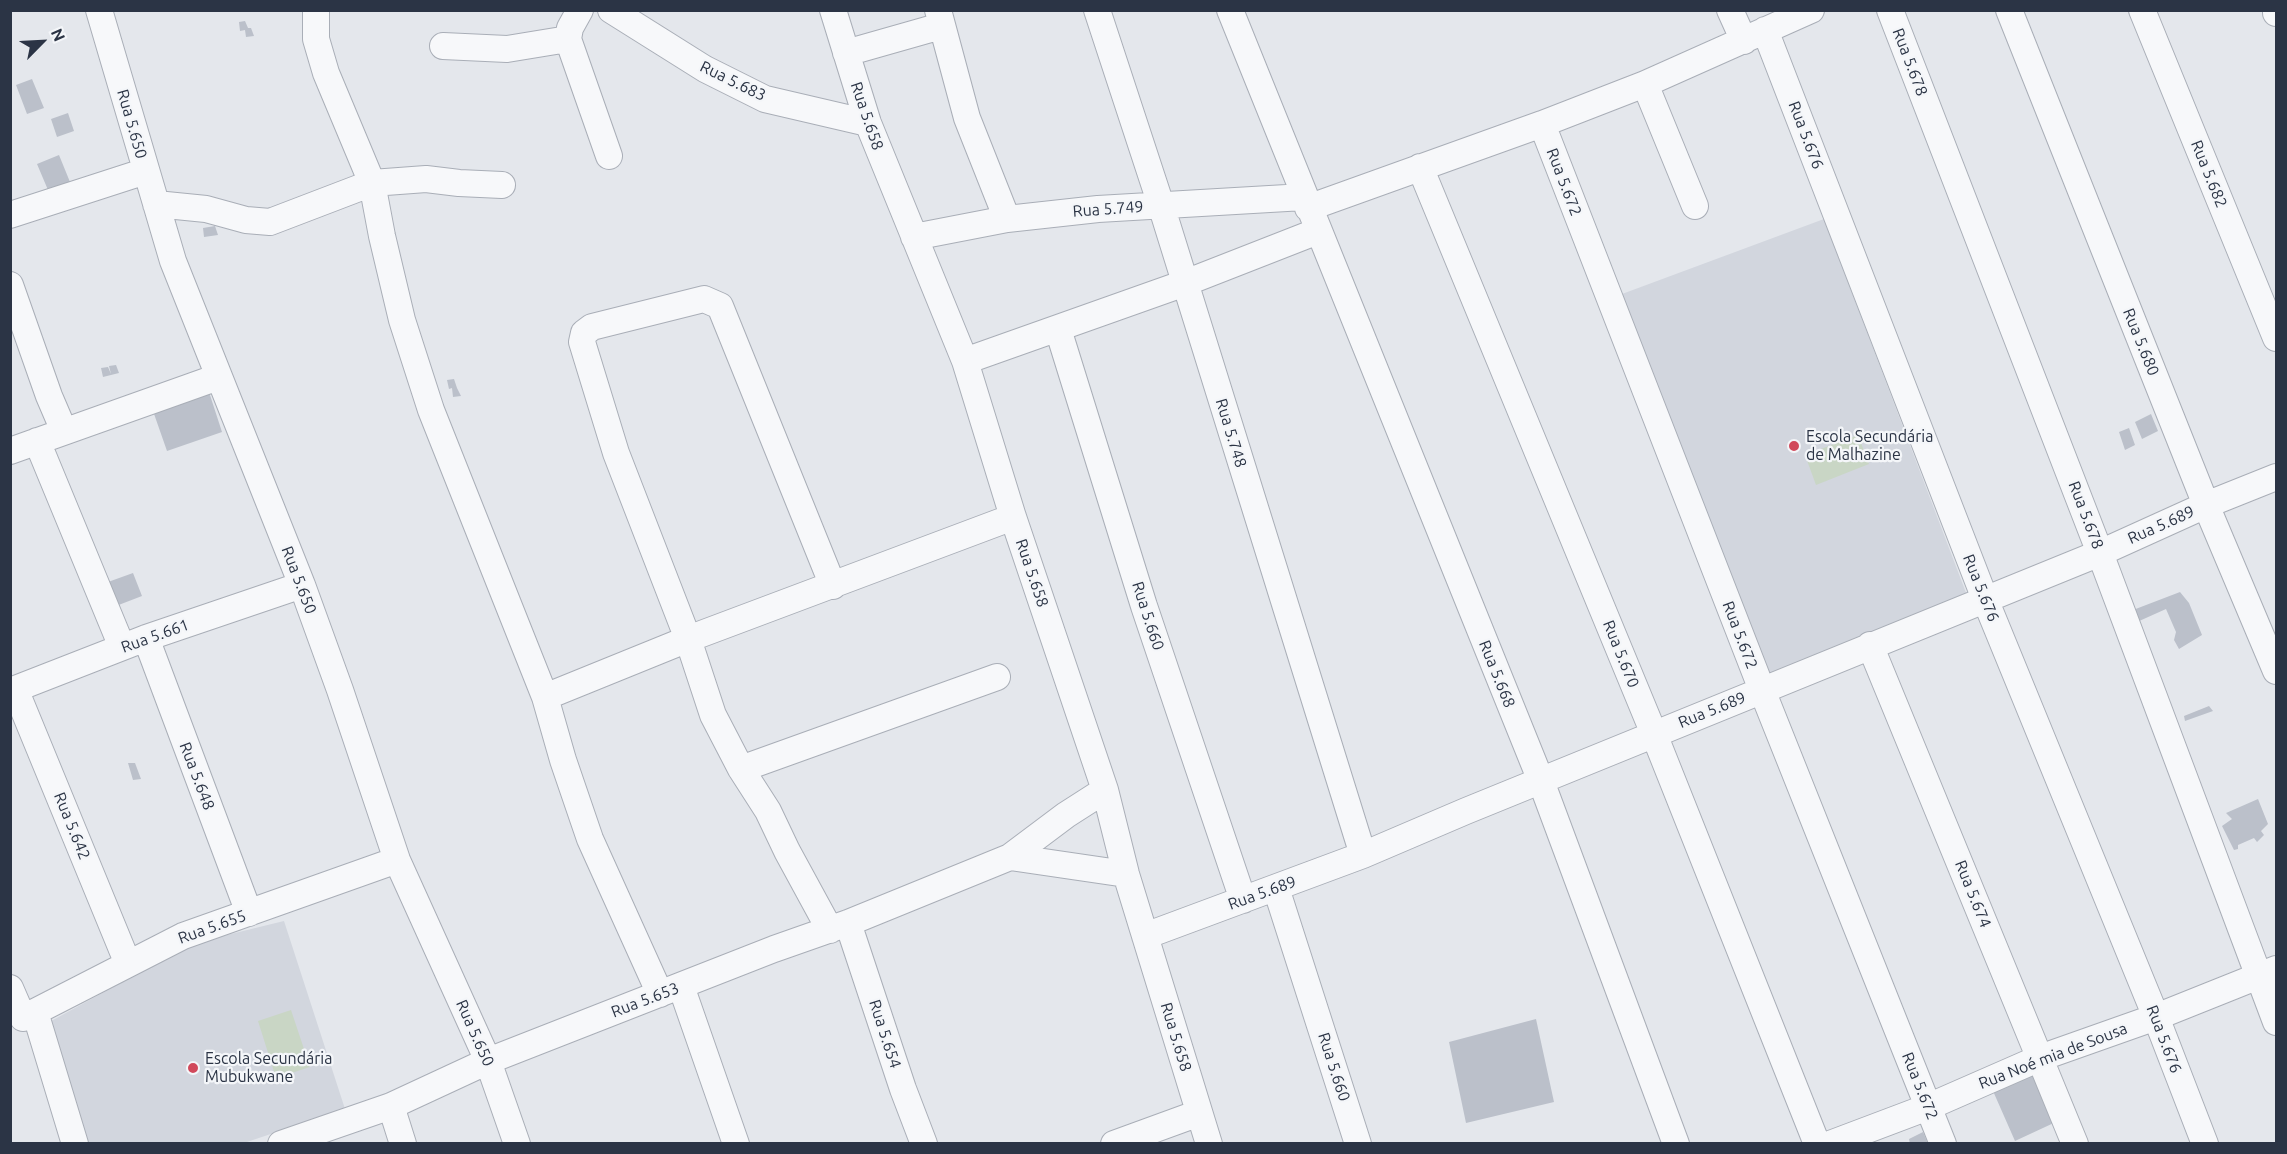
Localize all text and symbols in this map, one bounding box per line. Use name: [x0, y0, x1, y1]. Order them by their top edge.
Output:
north arrow: [12, 12, 72, 72]
street label: Rua 5.678: [1888, 25, 1932, 99]
text: N: [48, 26, 69, 44]
street label: Rua 5.683: [697, 57, 769, 105]
street label: Rua 5.658: [846, 79, 888, 153]
street label: Rua 5.650: [113, 87, 151, 161]
street label: Rua 5.676: [1784, 98, 1828, 172]
street label: Rua 5.682: [2187, 137, 2231, 211]
street label: Rua 5.672: [1542, 145, 1586, 219]
street label: Rua 5.749: [1072, 197, 1144, 221]
street label: Rua 5.680: [2119, 305, 2163, 379]
street label: Rua 5.748: [1211, 396, 1251, 470]
place label: Escola Secundária de Malhazine: [1806, 427, 1933, 465]
marker: Escola Secundária de Malhazine: [1787, 439, 1801, 453]
street label: Rua 5.678: [2064, 478, 2108, 552]
street label: Rua 5.689: [2125, 502, 2197, 548]
street label: Rua 5.658: [1011, 536, 1053, 610]
street label: Rua 5.650: [277, 543, 321, 617]
street label: Rua 5.676: [1959, 551, 2003, 625]
street label: Rua 5.660: [1128, 579, 1168, 653]
street label: Rua 5.672: [1718, 598, 1762, 672]
street label: Rua 5.661: [118, 615, 192, 657]
street label: Rua 5.670: [1599, 617, 1643, 691]
street label: Rua 5.668: [1475, 637, 1519, 711]
street label: Rua 5.689: [1675, 688, 1749, 732]
street label: Rua 5.648: [175, 739, 219, 813]
street label: Rua 5.642: [50, 789, 94, 863]
street label: Rua 5.674: [1951, 857, 1995, 931]
street label: Rua 5.689: [1225, 872, 1299, 914]
street label: Rua 5.655: [175, 906, 249, 948]
street label: Rua 5.653: [608, 978, 682, 1022]
street label: Rua 5.650: [452, 997, 498, 1069]
street label: Rua 5.654: [865, 997, 905, 1071]
street label: Rua 5.658: [1156, 1000, 1196, 1074]
street label: Rua 5.676: [2142, 1002, 2186, 1076]
street label: Rua Noé mia de Sousa: [1976, 1019, 2130, 1093]
street label: Rua 5.660: [1314, 1030, 1354, 1104]
place label: Escola Secundária Mubukwane: [205, 1049, 332, 1087]
street label: Rua 5.672: [1898, 1049, 1942, 1123]
marker: Escola Secundária Mubukwane: [186, 1061, 200, 1075]

